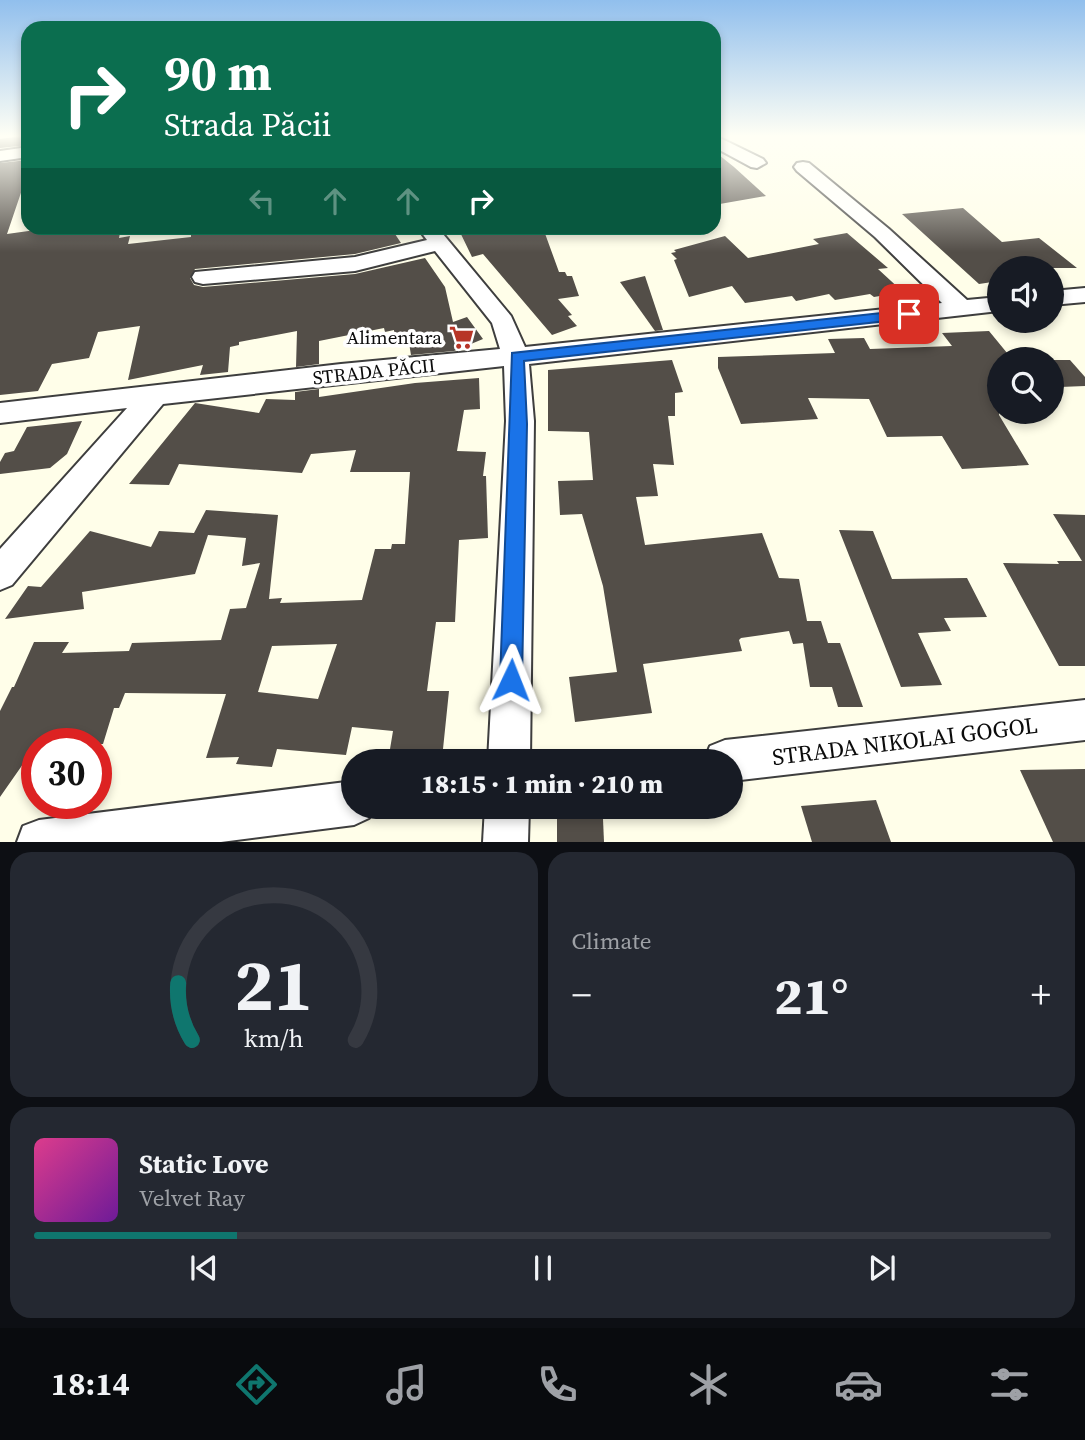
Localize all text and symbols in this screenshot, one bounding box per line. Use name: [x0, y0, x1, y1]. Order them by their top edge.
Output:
text: 90 m: [164, 39, 272, 106]
icon: right: [49, 49, 140, 140]
text: Strada Păcii: [164, 103, 331, 147]
icon: left: [243, 182, 281, 220]
icon: ahead: [316, 182, 354, 220]
icon: ahead: [389, 182, 427, 220]
icon: right: [462, 182, 500, 220]
map controls: [987, 256, 1064, 424]
button: sound: [987, 256, 1064, 333]
pin: [879, 284, 939, 344]
icon: arrive: [890, 295, 928, 333]
supermarket icon: Alimentara: [448, 323, 476, 351]
place label: Alimentara: [347, 324, 442, 350]
button: search: [987, 347, 1064, 424]
street label: STRADA PĂCII: [311, 352, 437, 390]
position arrow: [474, 643, 548, 717]
street label: STRADA NIKOLAI GOGOL: [770, 709, 1040, 773]
speed limit sign: 30: [21, 728, 112, 819]
text: 18:15 · 1 min · 210 m: [421, 766, 663, 802]
text: Climate: [572, 925, 651, 957]
text: 21: [234, 936, 313, 1035]
text: 21°: [774, 960, 848, 1031]
text: −: [572, 969, 592, 1021]
text: +: [1031, 969, 1051, 1021]
text: km/h: [244, 1021, 304, 1055]
text: Static Love: [139, 1146, 268, 1182]
text: Velvet Ray: [139, 1182, 245, 1214]
icon: previous: [185, 1249, 223, 1287]
icon: pause: [524, 1249, 562, 1287]
icon: next: [863, 1249, 901, 1287]
icon: directions: [232, 1360, 281, 1409]
icon: music: [382, 1360, 431, 1409]
icon: phone: [533, 1360, 582, 1409]
icon: climate: [684, 1360, 733, 1409]
icon: car: [834, 1360, 883, 1409]
icon: filters: [985, 1360, 1034, 1409]
text: 18:14: [51, 1362, 130, 1406]

